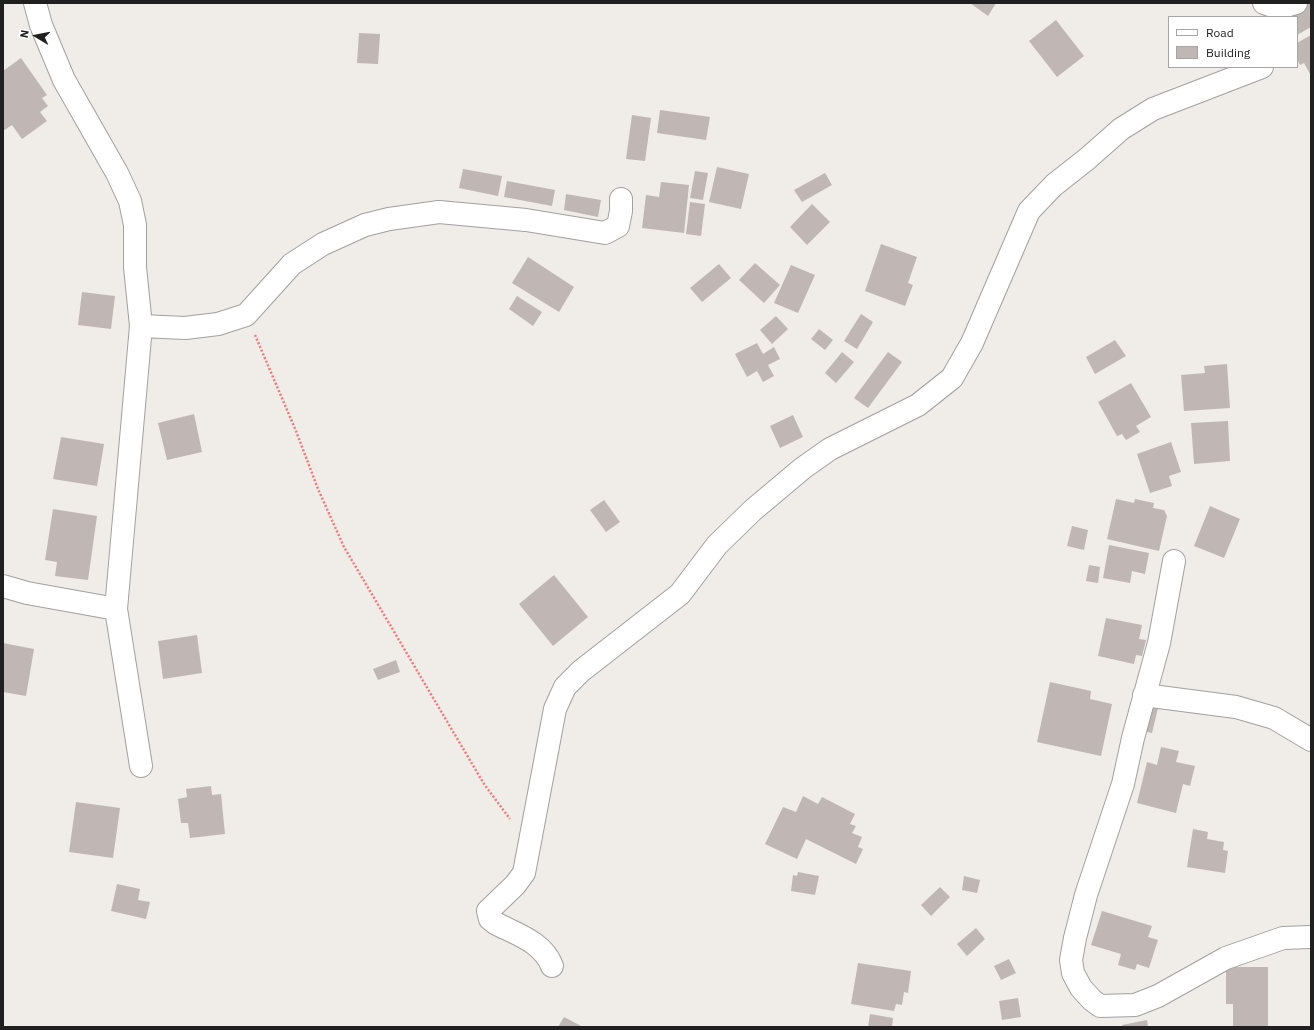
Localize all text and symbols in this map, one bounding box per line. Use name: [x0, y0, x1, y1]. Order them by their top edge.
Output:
north arrow: [16, 16, 56, 56]
legend: [1168, 16, 1298, 68]
text: Road: [1206, 25, 1234, 40]
text: N: [17, 29, 32, 39]
text: Building: [1206, 45, 1250, 60]

